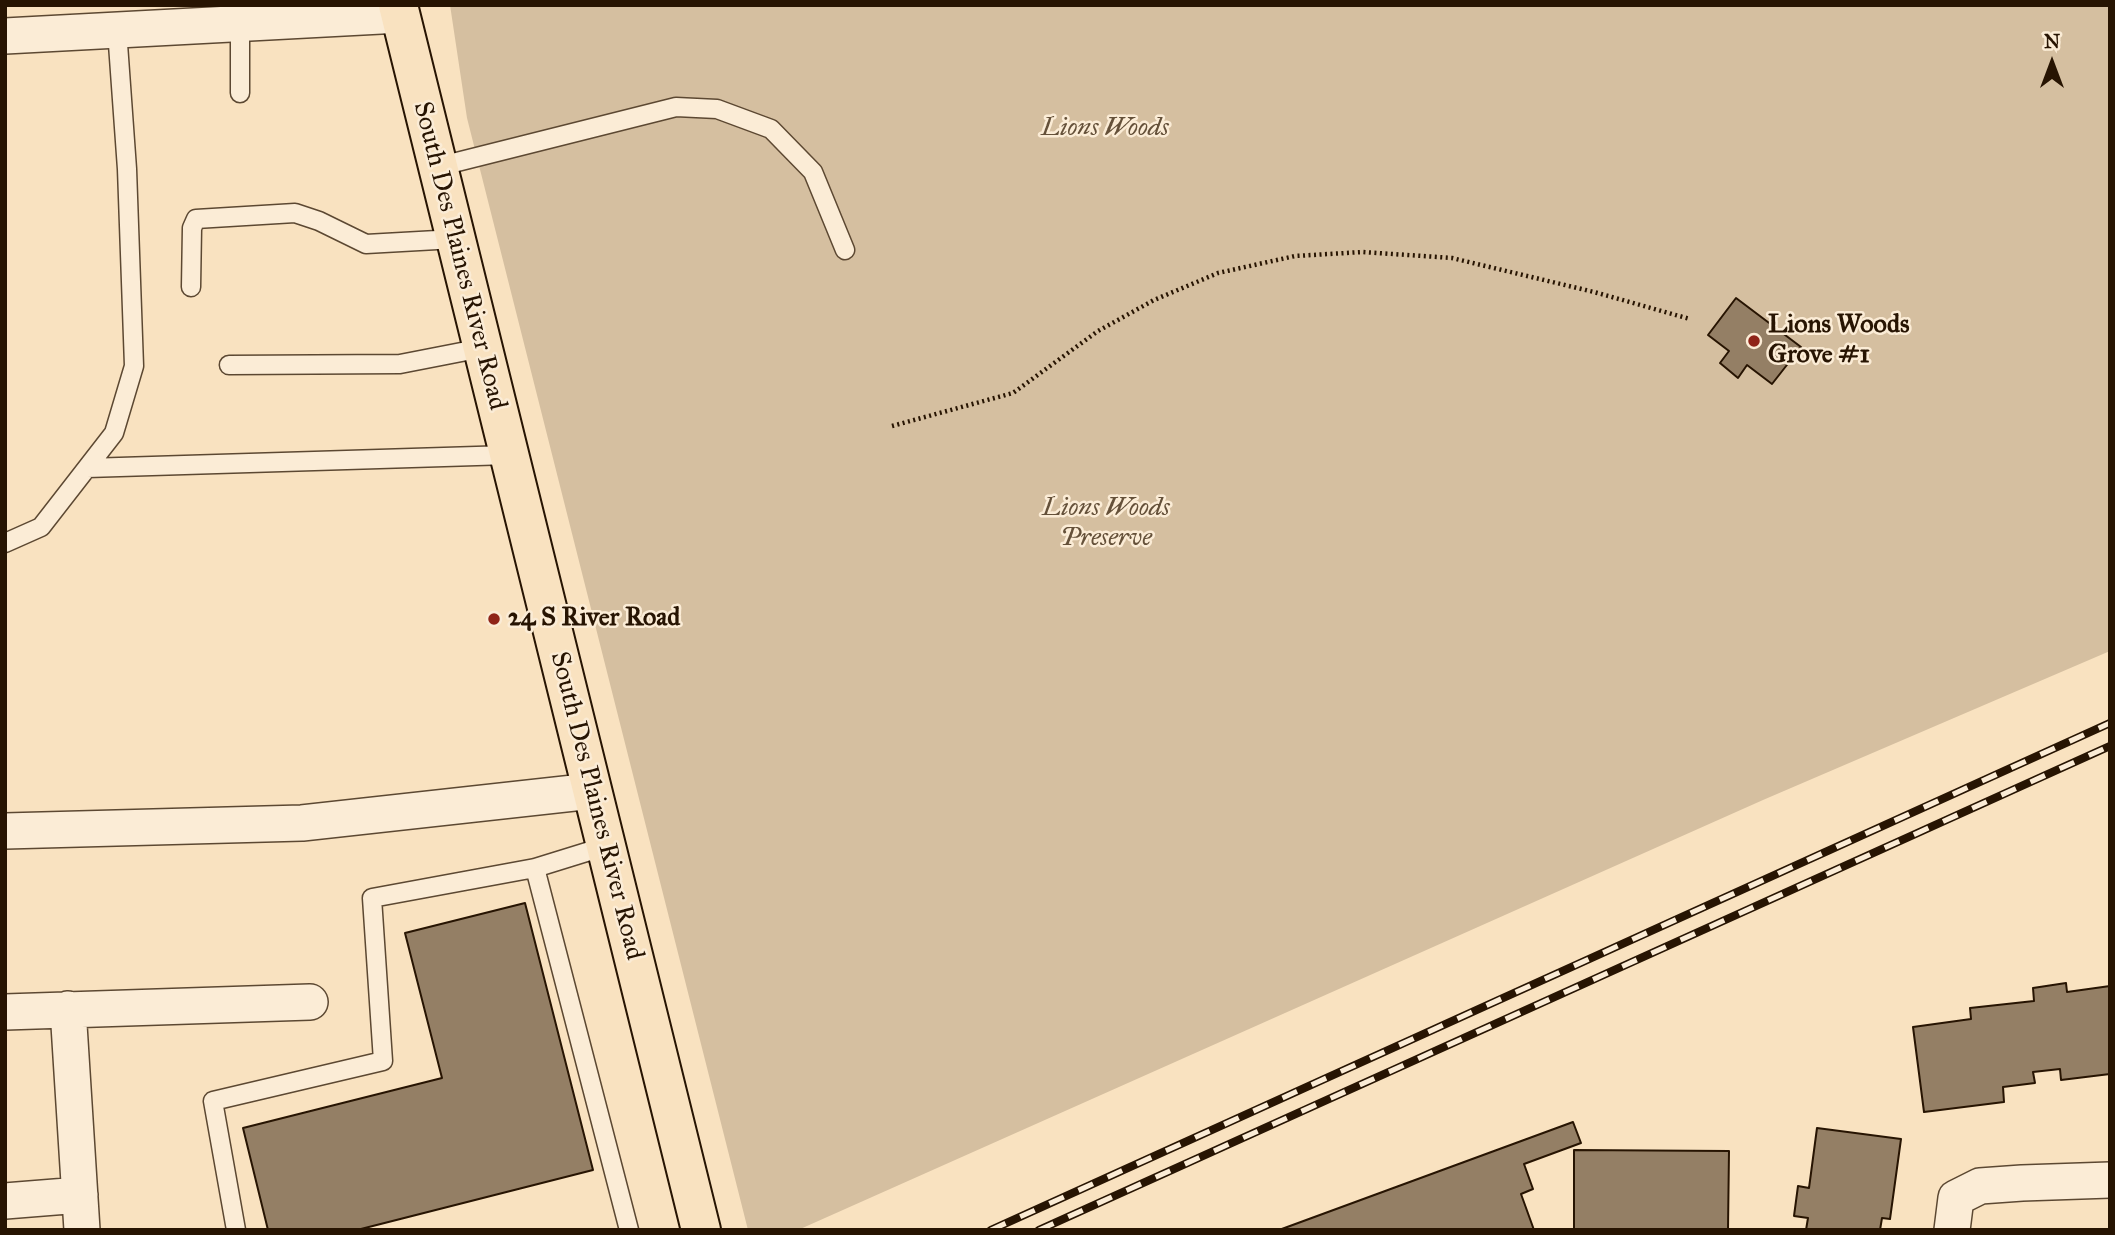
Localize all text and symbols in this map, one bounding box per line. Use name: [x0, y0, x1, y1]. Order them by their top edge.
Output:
north arrow: [2017, 28, 2087, 98]
text: N: [2044, 30, 2060, 53]
street label: South Des Plaines River Road: [406, 99, 512, 413]
park label: Lions Woods: [1041, 113, 1169, 145]
place label: Lions Woods Grove #1: [1768, 310, 1909, 372]
marker: Lions Woods Grove #1: [1746, 333, 1762, 349]
park label: Lions Woods Preserve: [1042, 493, 1170, 554]
place label: 24 S River Road: [508, 603, 680, 635]
marker: 24 S River Road: [486, 611, 502, 627]
street label: South Des Plaines River Road: [543, 649, 649, 963]

